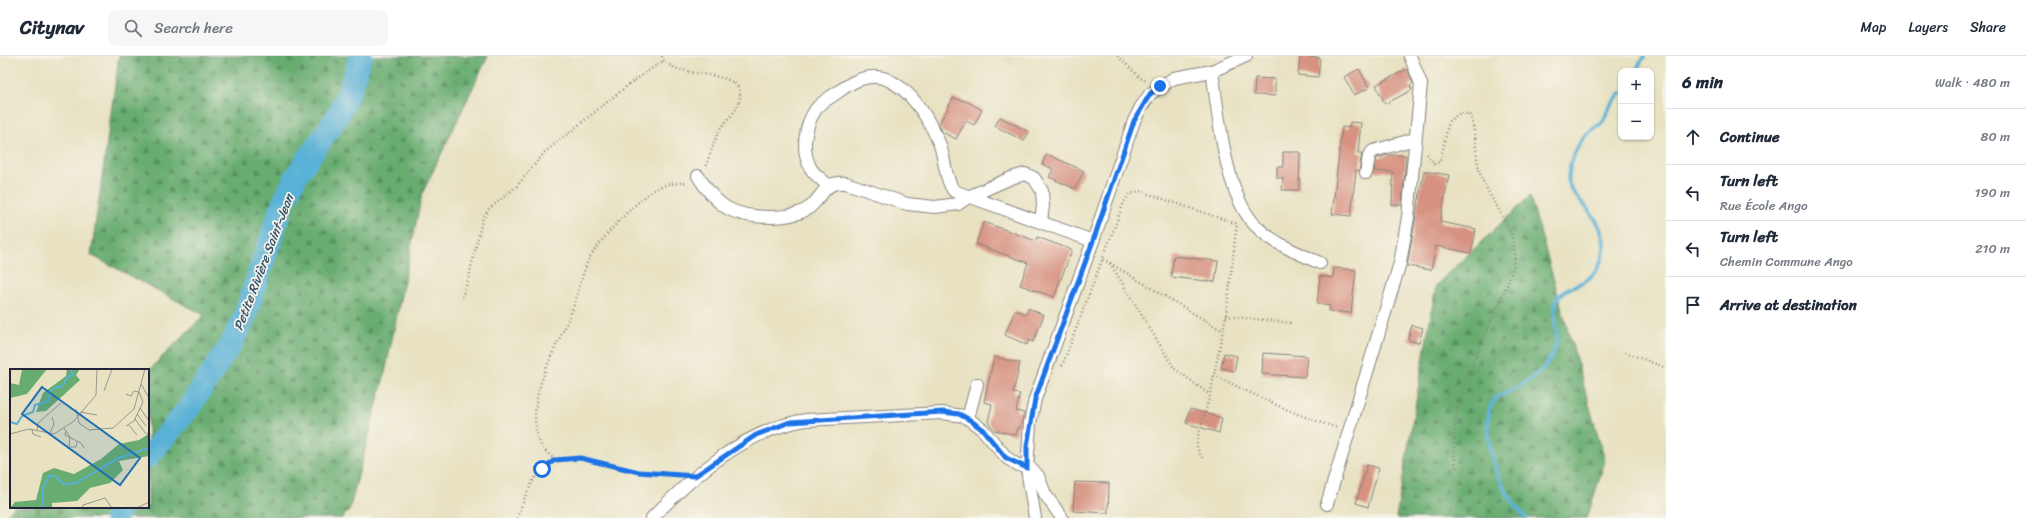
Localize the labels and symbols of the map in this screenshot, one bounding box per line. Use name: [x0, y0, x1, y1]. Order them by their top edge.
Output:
route end: [1151, 77, 1169, 95]
water label: Petite Rivière Saint-Jean: [227, 189, 301, 334]
inset map: [10, 369, 149, 508]
route start: [533, 460, 551, 478]

